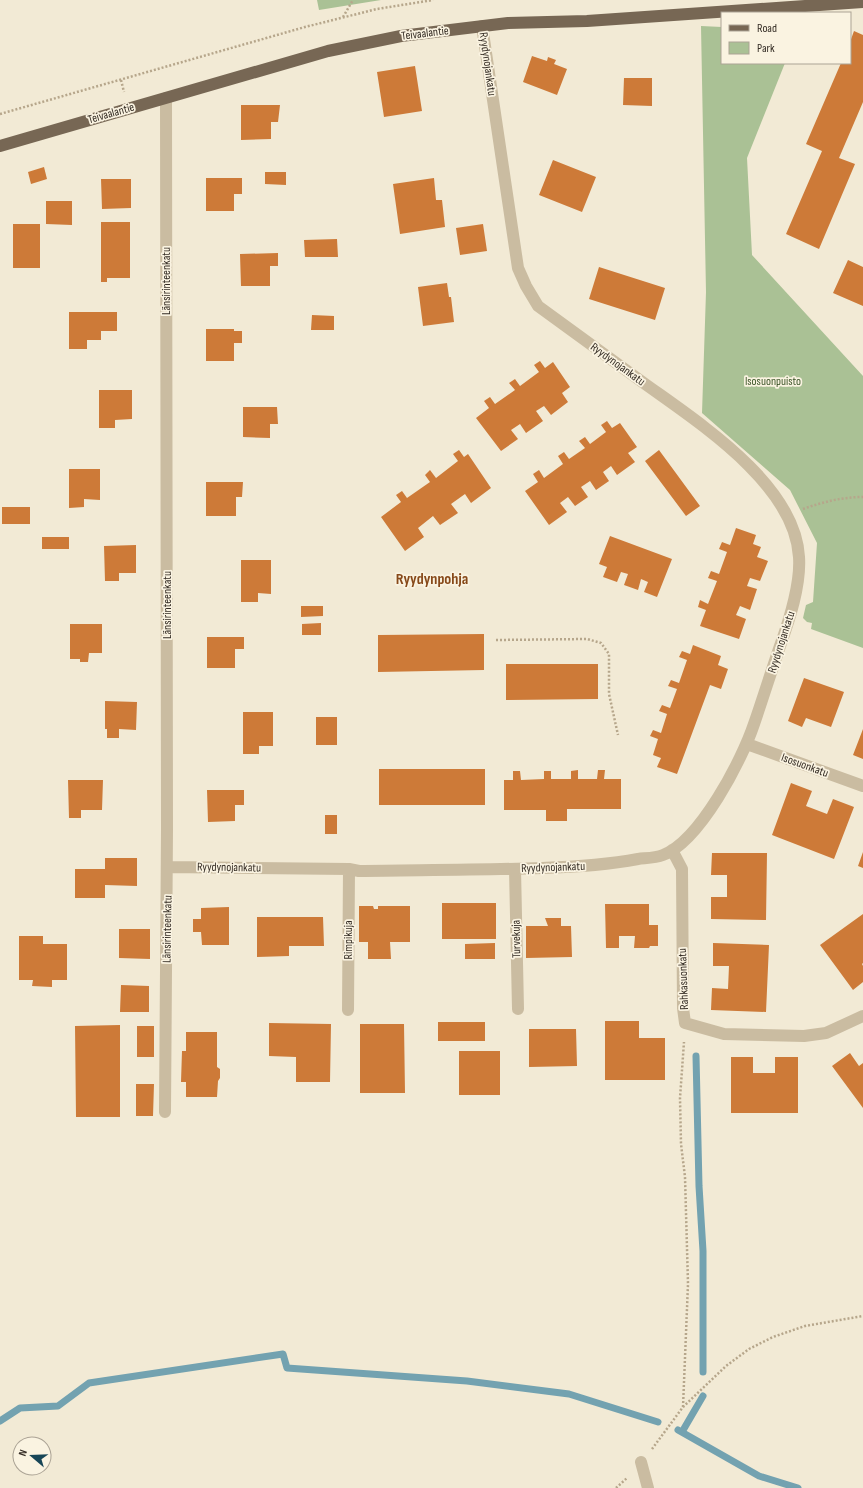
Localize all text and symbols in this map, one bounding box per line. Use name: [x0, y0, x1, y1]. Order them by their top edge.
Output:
legend: [721, 12, 851, 64]
text: Road: [757, 21, 777, 36]
street label: Teivaalantie: [401, 23, 450, 44]
street label: Ryydynojankatu: [476, 31, 499, 97]
text: Park: [757, 41, 775, 56]
street label: Teivaalantie: [86, 100, 136, 127]
street label: Länsirinteenkatu: [159, 247, 174, 315]
street label: Ryydynojankatu: [587, 340, 648, 389]
park label: Isosuonpuisto: [745, 374, 801, 389]
district label: Ryydynpohja: [396, 570, 468, 589]
street label: Länsirinteenkatu: [160, 571, 175, 639]
street label: Ryydynojankatu: [764, 609, 799, 675]
street label: Isosuonkatu: [779, 750, 830, 781]
street label: Ryydynojankatu: [197, 859, 261, 876]
street label: Ryydynojankatu: [521, 859, 585, 876]
street label: Länsirinteenkatu: [159, 895, 176, 963]
street label: Turvekuja: [509, 919, 524, 958]
street label: Rimpikuja: [341, 920, 356, 960]
street label: Rahkasuonkatu: [675, 948, 692, 1010]
north arrow: [12, 1436, 52, 1476]
text: N: [16, 1448, 30, 1458]

